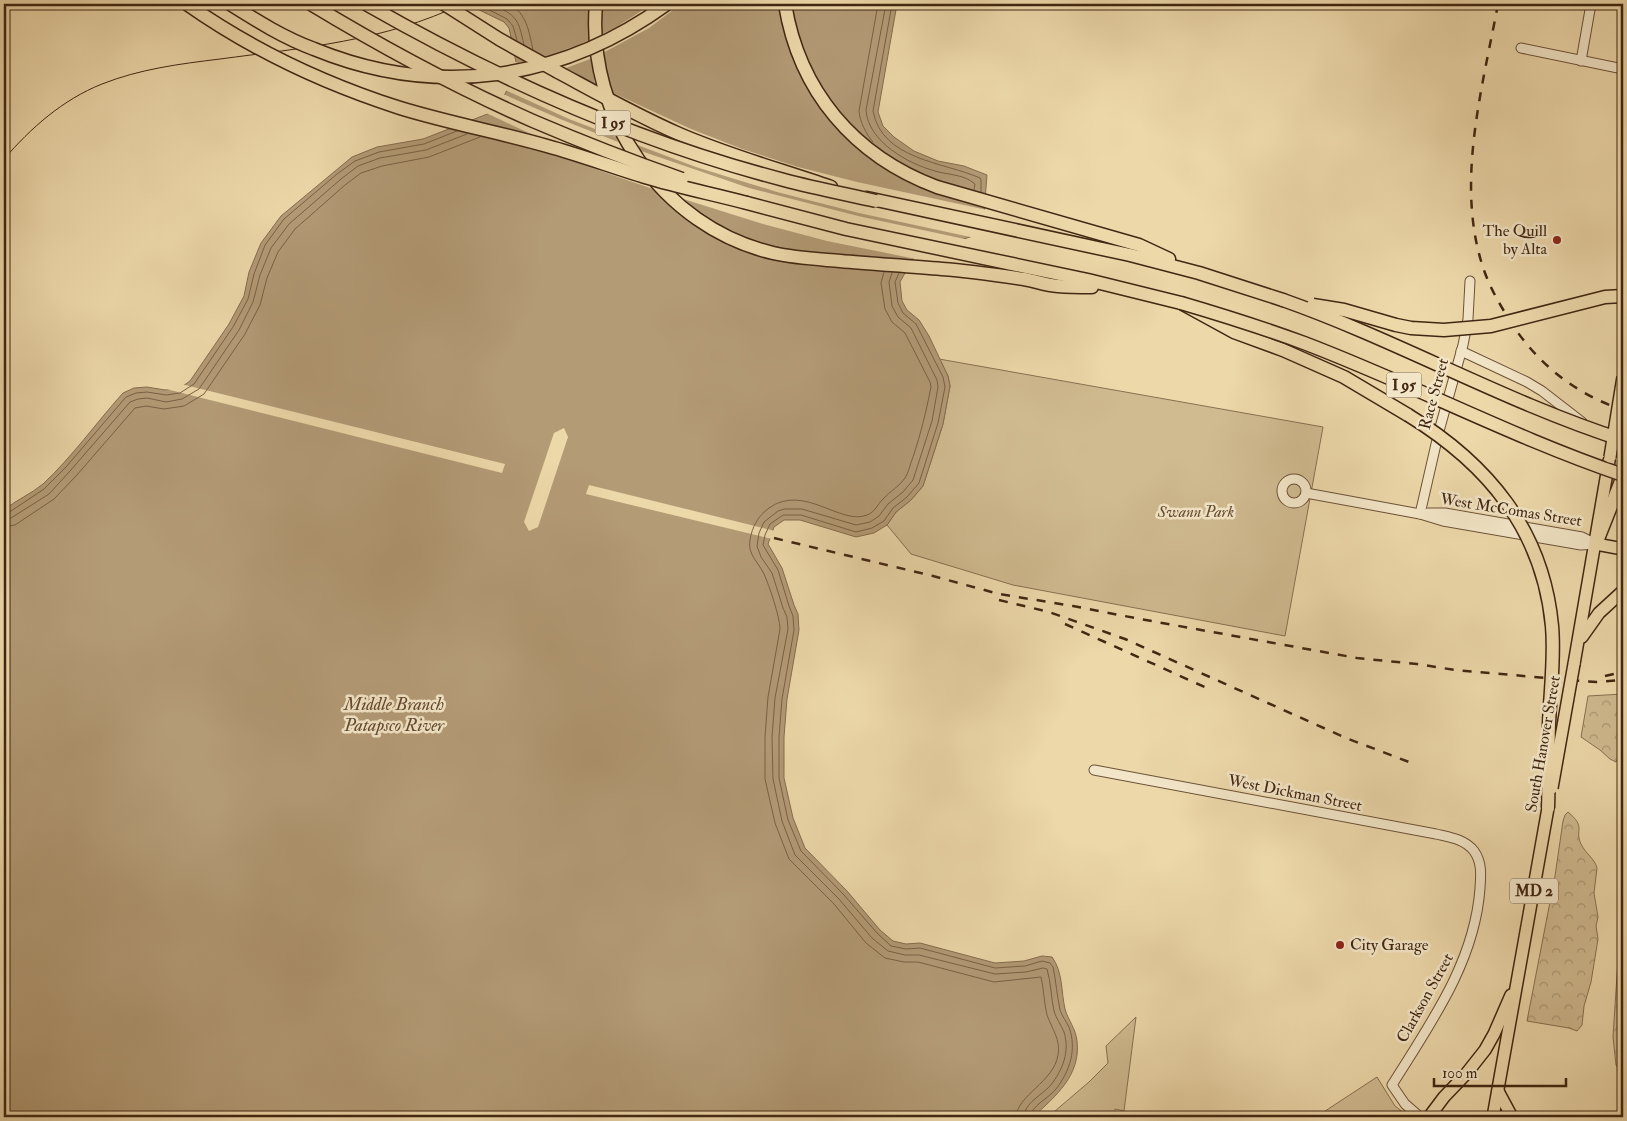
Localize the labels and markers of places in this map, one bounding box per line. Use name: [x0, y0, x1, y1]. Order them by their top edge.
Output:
place label: The Quill by Alta: [1482, 221, 1547, 259]
marker: The Quill by Alta: [1551, 234, 1563, 246]
place label: City Garage: [1350, 935, 1429, 955]
marker: City Garage: [1334, 939, 1346, 951]

